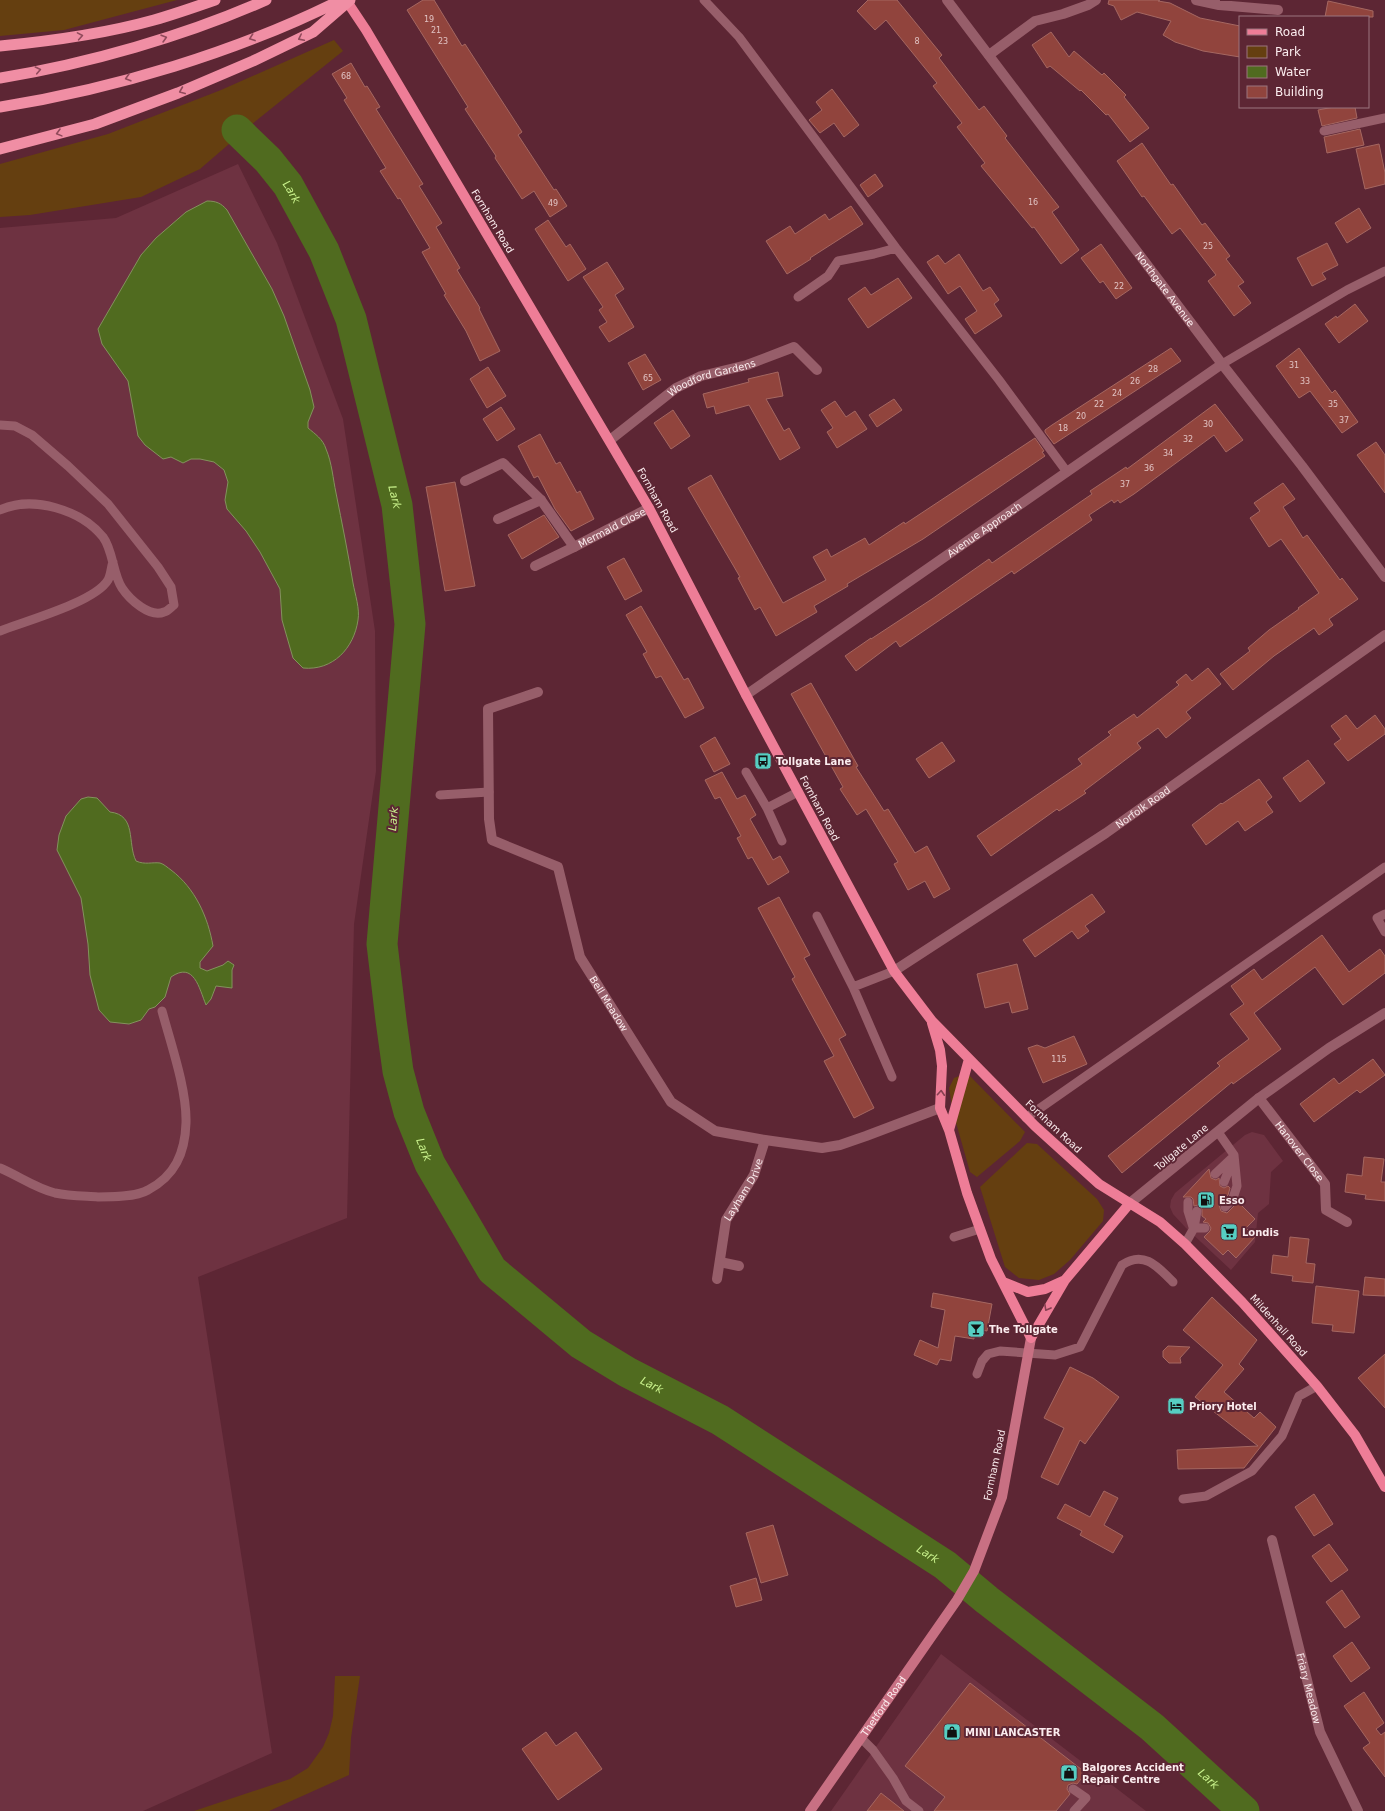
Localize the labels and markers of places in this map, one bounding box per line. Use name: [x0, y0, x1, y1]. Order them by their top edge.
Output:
bus stop icon: Tollgate Lane: [753, 751, 773, 771]
place label: Tollgate Lane: [776, 756, 851, 767]
fuel station icon: Esso: [1196, 1190, 1216, 1210]
place label: Esso: [1219, 1195, 1245, 1206]
supermarket icon: Londis: [1219, 1222, 1239, 1242]
place label: Londis: [1242, 1227, 1279, 1238]
bar icon: The Tollgate: [966, 1319, 986, 1339]
place label: The Tollgate: [989, 1324, 1058, 1335]
hotel icon: Priory Hotel: [1166, 1396, 1186, 1416]
place label: Priory Hotel: [1189, 1401, 1257, 1412]
shop icon: MINI LANCASTER: [942, 1722, 962, 1742]
place label: MINI LANCASTER: [965, 1727, 1061, 1738]
place label: Balgores Accident Repair Centre: [1082, 1762, 1184, 1785]
shop icon: Balgores Accident Repair Centre: [1059, 1763, 1079, 1783]

